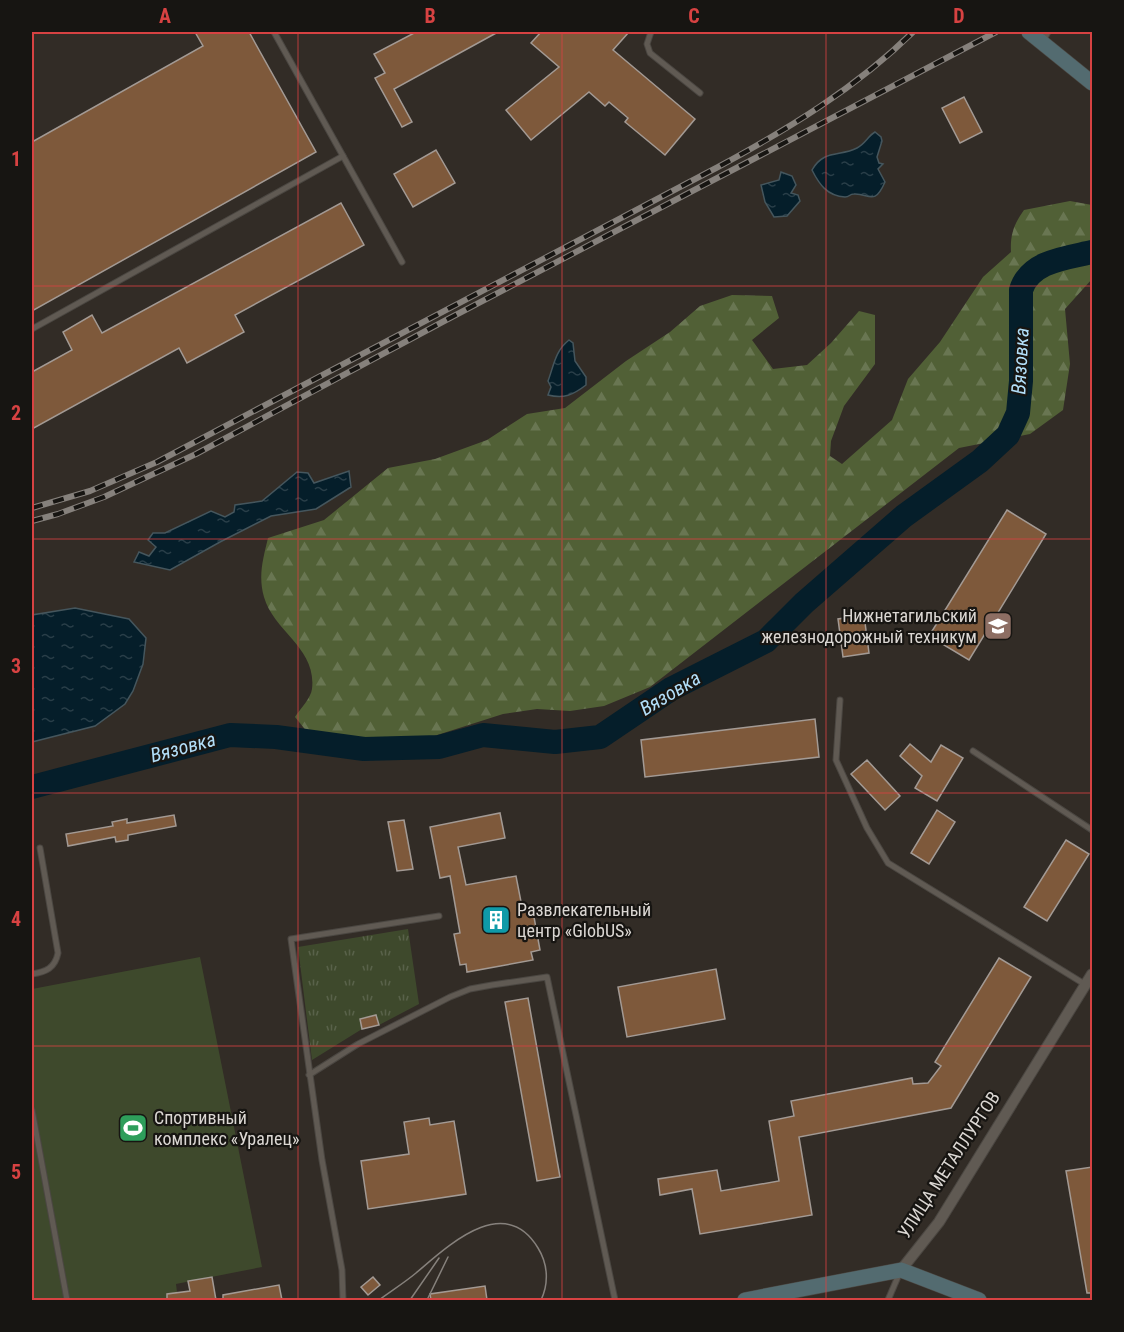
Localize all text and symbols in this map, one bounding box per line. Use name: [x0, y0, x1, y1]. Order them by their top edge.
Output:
text: A: [159, 4, 171, 28]
text: B: [424, 4, 436, 28]
text: C: [688, 4, 700, 28]
text: D: [953, 4, 965, 28]
text: 1: [11, 147, 21, 171]
water label: Вязовка: [1006, 327, 1034, 395]
text: 2: [11, 401, 21, 425]
place label: Нижнетагильский железнодорожный техникум: [761, 605, 977, 647]
school or university icon: Нижнетагильский железнодорожный техникум: [982, 610, 1014, 642]
text: 3: [11, 654, 21, 678]
water label: Вязовка: [635, 666, 705, 720]
water label: Вязовка: [148, 727, 218, 767]
place label: Развлекательный центр «GlobUS»: [517, 899, 651, 941]
building icon: Развлекательный центр «GlobUS»: [480, 904, 512, 936]
text: 4: [11, 907, 21, 931]
street label: УЛИЦА МЕТАЛЛУРГОВ: [893, 1087, 1004, 1242]
place label: Спортивный комплекс «Уралец»: [154, 1107, 299, 1149]
sports icon: Спортивный комплекс «Уралец»: [117, 1112, 149, 1144]
text: 5: [11, 1160, 21, 1184]

